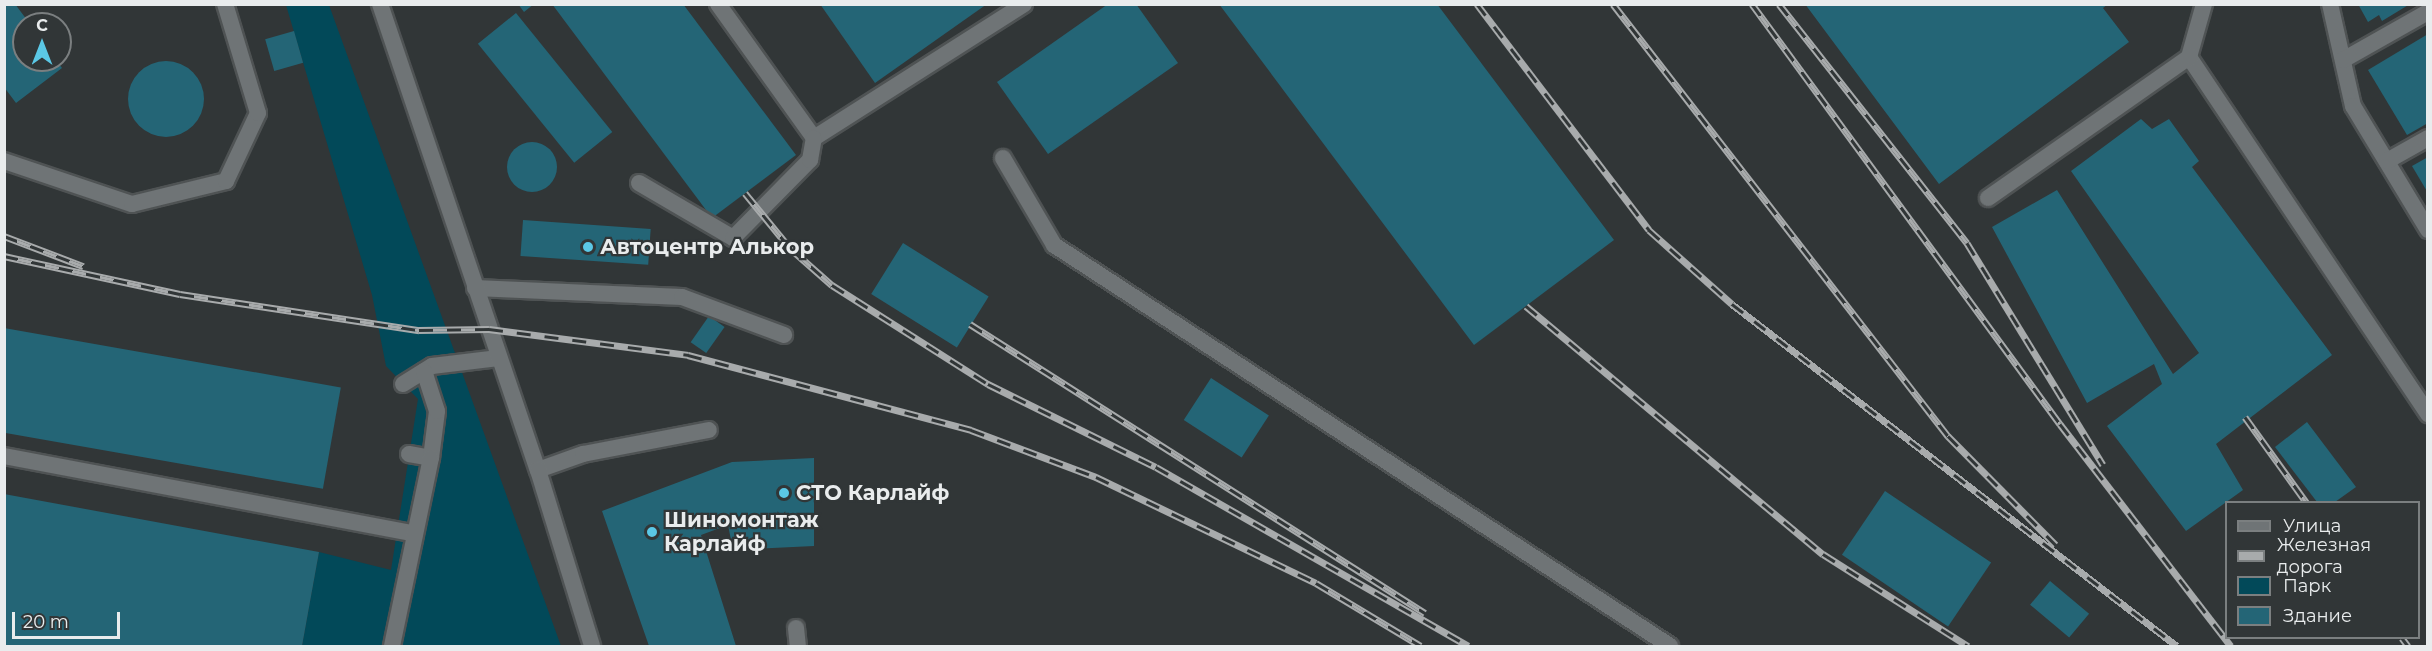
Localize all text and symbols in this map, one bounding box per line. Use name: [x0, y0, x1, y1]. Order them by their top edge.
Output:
north arrow: [12, 12, 72, 72]
text: С: [36, 16, 48, 35]
place label: Автоцентр Алькор: [600, 234, 814, 260]
marker: Автоцентр Алькор: [581, 240, 595, 254]
place label: СТО Карлайф: [796, 480, 949, 506]
marker: СТО Карлайф: [777, 486, 791, 500]
legend: [2225, 501, 2420, 639]
place label: Шиномонтаж Карлайф: [664, 507, 819, 557]
text: Улица: [2283, 515, 2341, 537]
marker: Шиномонтаж Карлайф: [645, 525, 659, 539]
text: Железная дорога: [2277, 534, 2371, 578]
text: Парк: [2283, 575, 2331, 597]
scale bar: [15, 600, 123, 638]
text: Здание: [2283, 605, 2352, 627]
text: 20 m: [23, 611, 69, 633]

